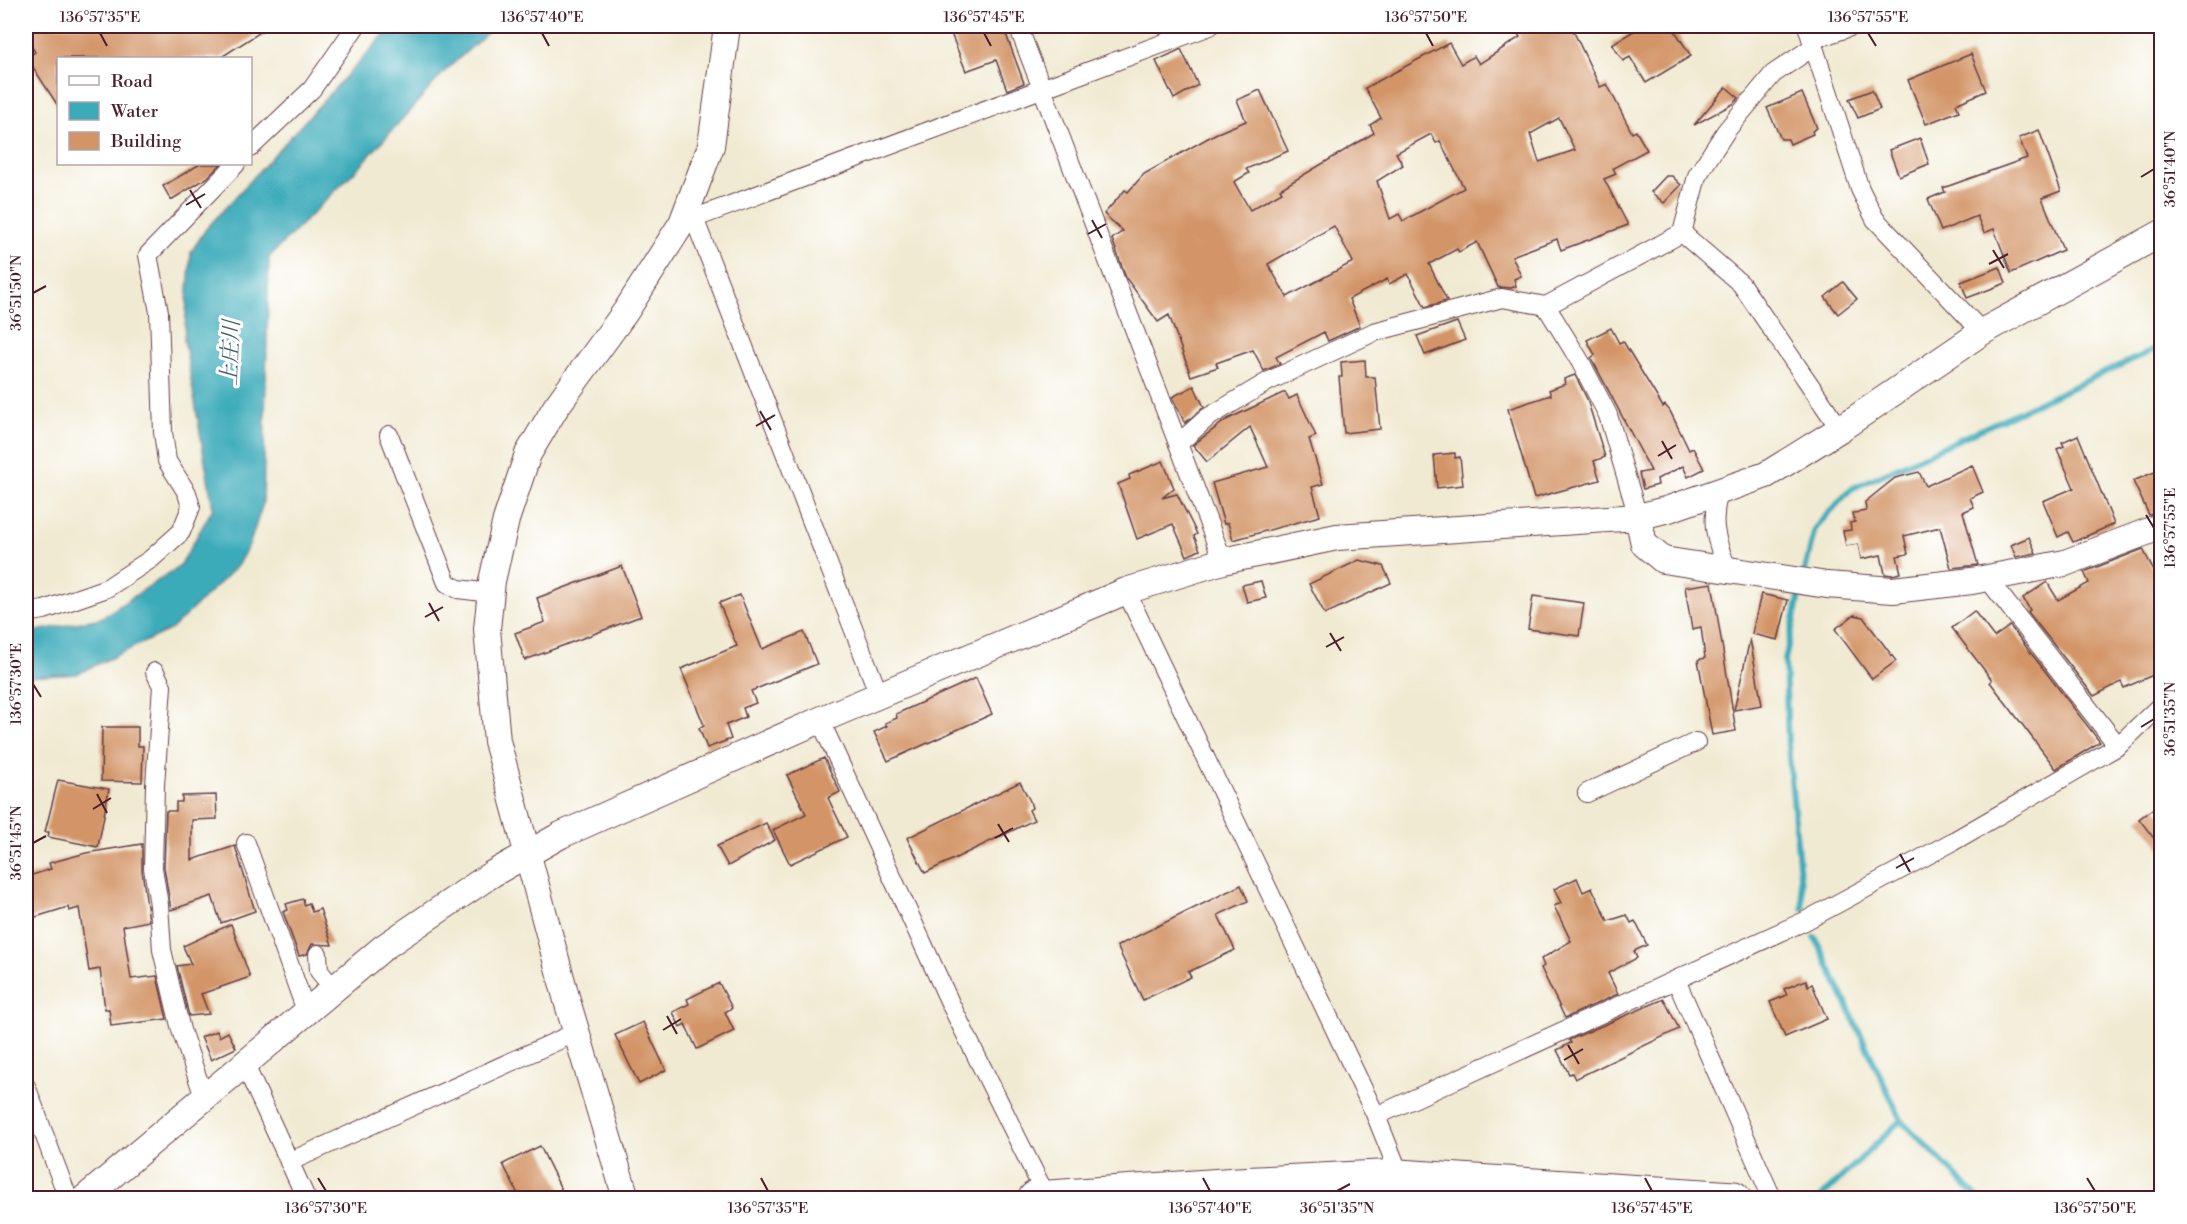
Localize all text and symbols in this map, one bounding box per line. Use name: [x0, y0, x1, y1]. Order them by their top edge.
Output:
text: 136°57'35"E: [60, 8, 140, 27]
text: 136°57'40"E: [500, 8, 584, 27]
text: 136°57'45"E: [943, 8, 1025, 27]
text: 136°57'50"E: [1385, 8, 1467, 27]
text: 136°57'55"E: [1828, 8, 1908, 27]
legend: [57, 57, 252, 165]
text: Road: [111, 70, 154, 93]
text: Water: [110, 100, 159, 123]
text: Building: [110, 130, 182, 153]
text: 36°51'40"N: [2161, 131, 2180, 207]
text: 36°51'50"N: [7, 255, 26, 331]
water label: 上庄川: [216, 318, 246, 386]
text: 136°57'55"E: [2161, 488, 2180, 568]
text: 136°57'30"E: [7, 643, 26, 725]
text: 36°51'35"N: [2161, 682, 2180, 756]
text: 36°51'45"N: [7, 805, 26, 881]
text: 136°57'30"E: [285, 1199, 367, 1218]
text: 136°57'35"E: [728, 1199, 808, 1218]
text: 136°57'40"E: [1168, 1199, 1252, 1218]
text: 36°51'35"N: [1300, 1199, 1374, 1218]
text: 136°57'45"E: [1611, 1199, 1693, 1218]
text: 136°57'50"E: [2054, 1199, 2136, 1218]

